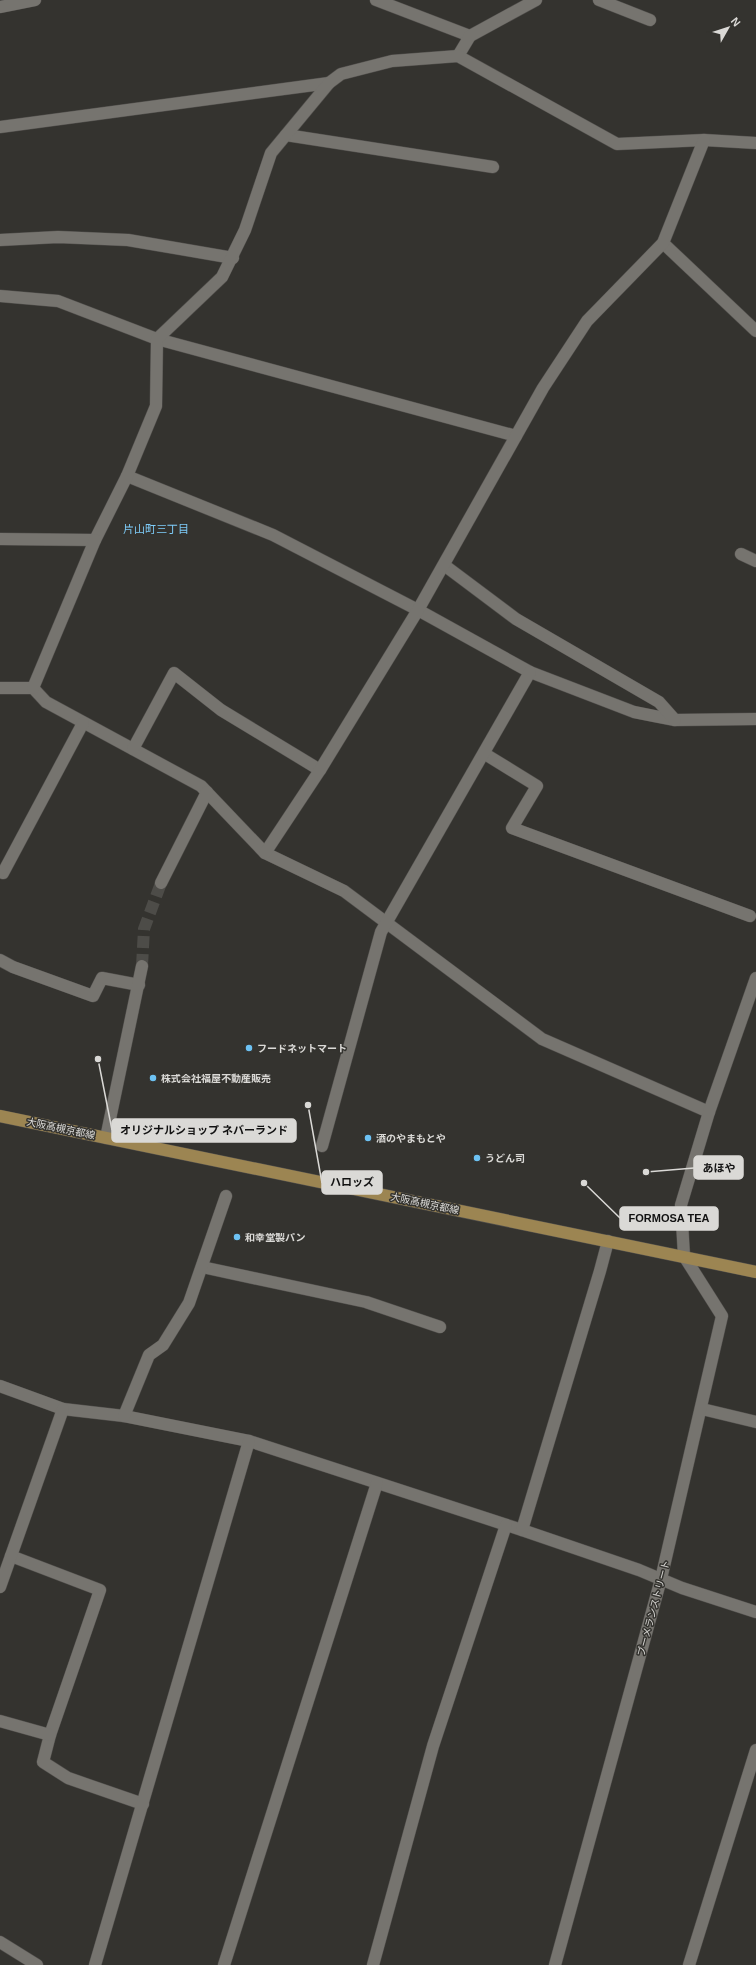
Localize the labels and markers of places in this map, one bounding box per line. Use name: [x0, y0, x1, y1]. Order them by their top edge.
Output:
marker: フードネットマート: [244, 1043, 254, 1053]
place label: フードネットマート: [257, 1043, 347, 1054]
marker: 株式会社福屋不動産販売: [148, 1073, 158, 1083]
place label: 株式会社福屋不動産販売: [161, 1073, 271, 1084]
callout: オリジナルショップ ネバーランド: [112, 1119, 296, 1142]
marker: 酒のやまもとや: [363, 1133, 373, 1143]
place label: 酒のやまもとや: [376, 1133, 446, 1144]
marker: うどん司: [472, 1153, 482, 1163]
place label: うどん司: [485, 1153, 525, 1164]
callout: あほや: [694, 1156, 743, 1179]
callout: ハロッズ: [322, 1171, 382, 1194]
callout: FORMOSA TEA: [620, 1207, 718, 1230]
marker: 和幸堂製パン: [232, 1232, 242, 1242]
place label: 和幸堂製パン: [245, 1232, 306, 1243]

